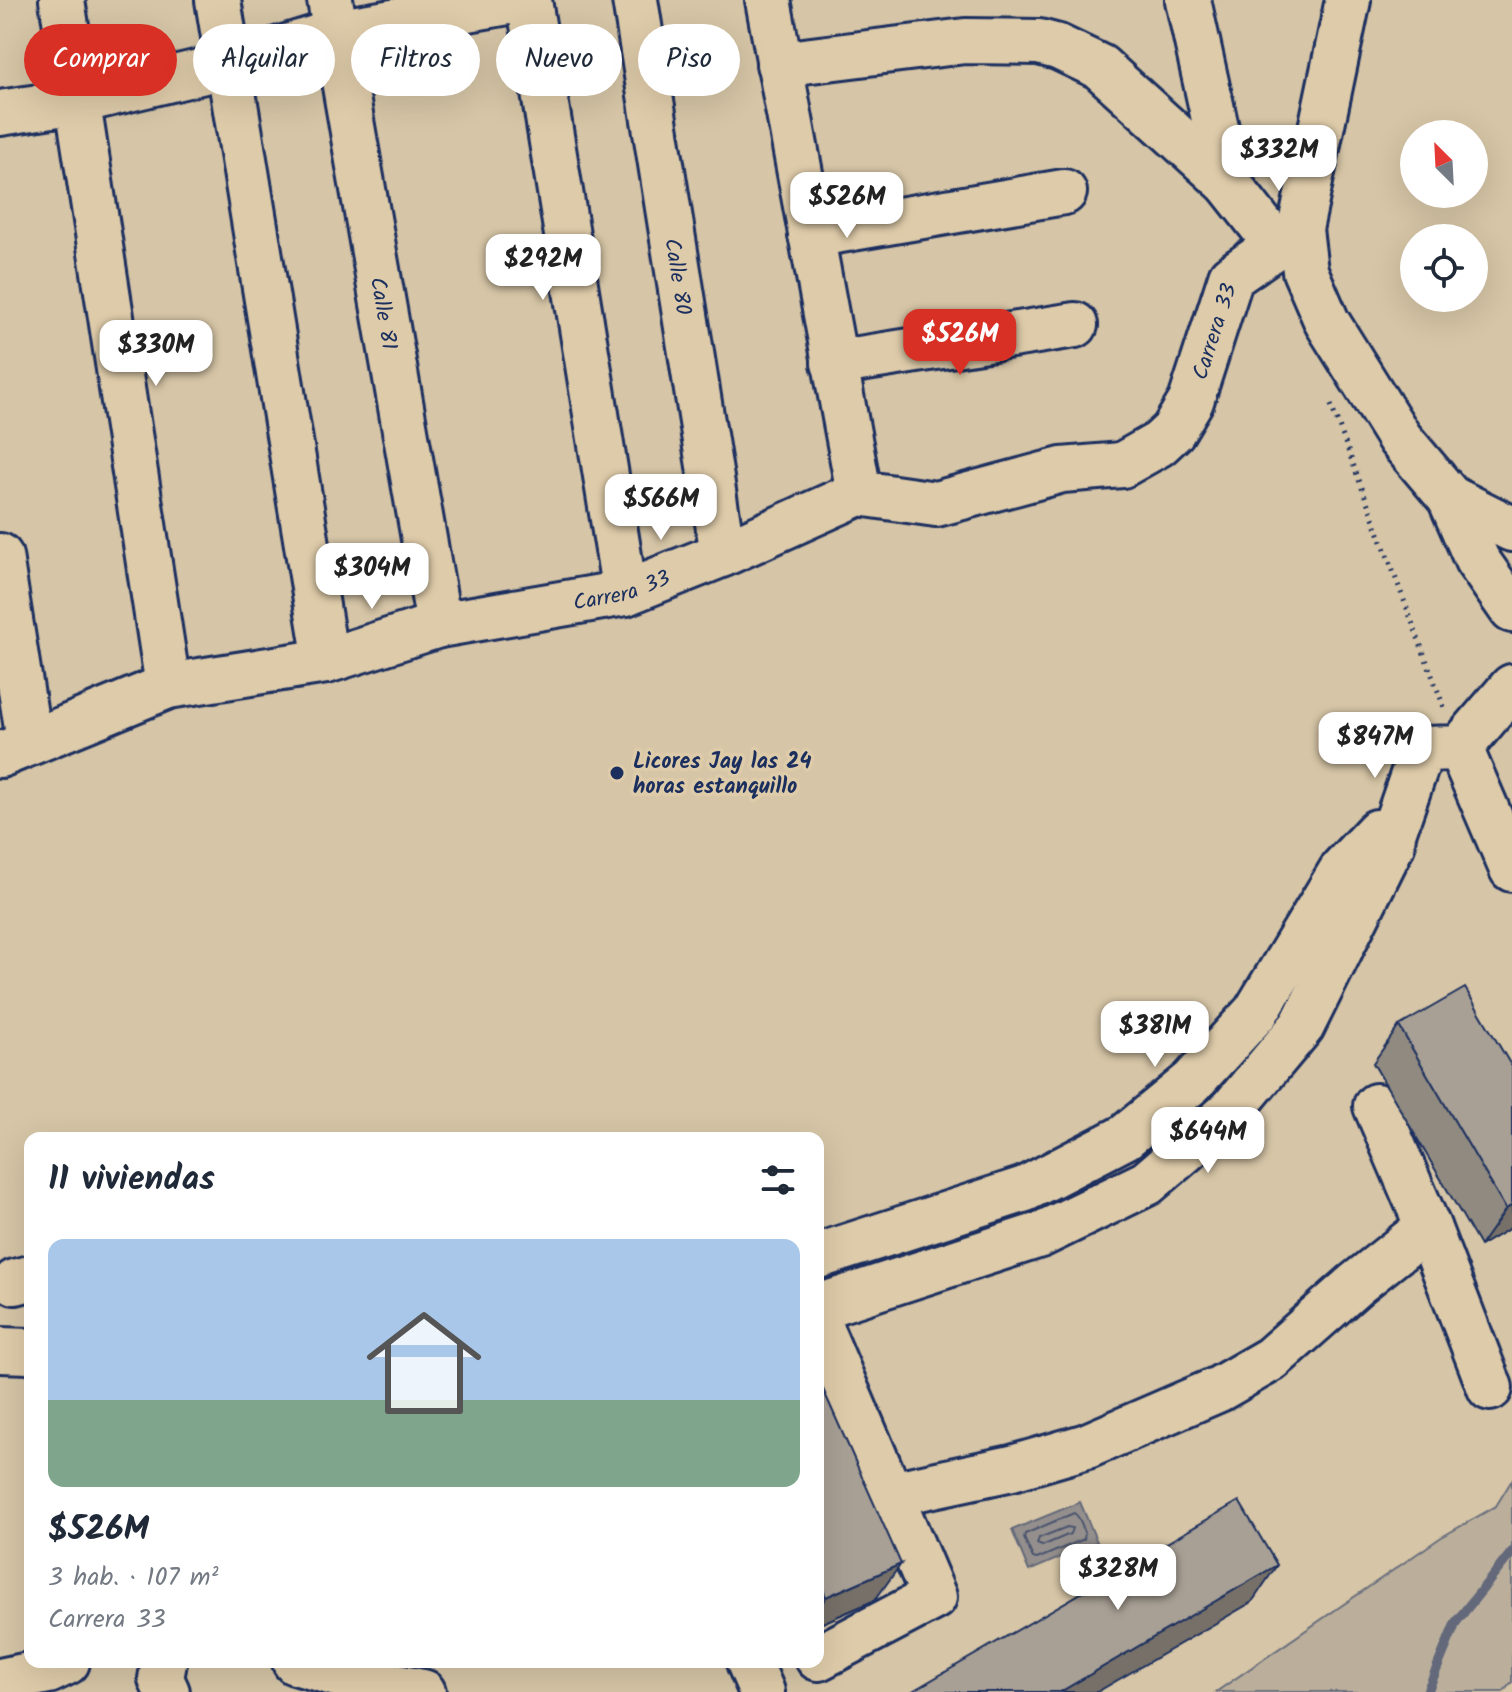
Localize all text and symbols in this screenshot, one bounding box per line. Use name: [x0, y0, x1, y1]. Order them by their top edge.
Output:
chip: Comprar: [24, 24, 177, 96]
chip: Alquilar: [193, 24, 335, 96]
chip: Filtros: [351, 24, 480, 96]
chip: Nuevo: [496, 24, 622, 96]
chip: Piso: [638, 24, 740, 96]
north arrow: [1400, 120, 1488, 208]
map controls: [1400, 120, 1488, 312]
pin: $332M: [1223, 125, 1335, 193]
text: $332M: [1240, 130, 1318, 172]
pin: $526M: [791, 172, 903, 240]
text: $526M: [808, 177, 886, 219]
button: locate: [1400, 224, 1488, 312]
pin: $292M: [487, 234, 599, 302]
street label: Calle 80: [653, 236, 700, 318]
text: $292M: [504, 239, 582, 281]
street label: Calle 81: [359, 275, 406, 353]
street label: Carrera 33: [1184, 279, 1248, 385]
pin: $526M: [904, 309, 1016, 377]
text: $526M: [921, 314, 999, 356]
pin: $330M: [100, 320, 212, 388]
text: $330M: [118, 325, 194, 367]
pin: $566M: [605, 474, 717, 542]
text: $566M: [623, 479, 699, 521]
pin: $304M: [316, 543, 428, 611]
text: $304M: [334, 548, 410, 590]
street label: Carrera 33: [571, 562, 676, 622]
pin: $847M: [1319, 712, 1431, 780]
text: $847M: [1337, 717, 1413, 759]
place label: Licores Jay las 24 horas estanquillo: [633, 745, 811, 805]
marker: Licores Jay las 24 horas estanquillo: [608, 764, 626, 782]
pin: $381M: [1099, 1001, 1211, 1069]
text: $381M: [1119, 1006, 1191, 1048]
pin: $644M: [1152, 1107, 1264, 1175]
text: $644M: [1169, 1112, 1247, 1154]
text: 11 viviendas: [48, 1153, 215, 1207]
icon: filters: [756, 1158, 800, 1202]
icon: home: [352, 1291, 496, 1435]
text: $526M: [48, 1503, 149, 1557]
pin: $328M: [1062, 1544, 1174, 1612]
text: $328M: [1078, 1549, 1158, 1591]
text: 3 hab. · 107 m²: [48, 1557, 219, 1599]
text: Carrera 33: [48, 1599, 166, 1641]

